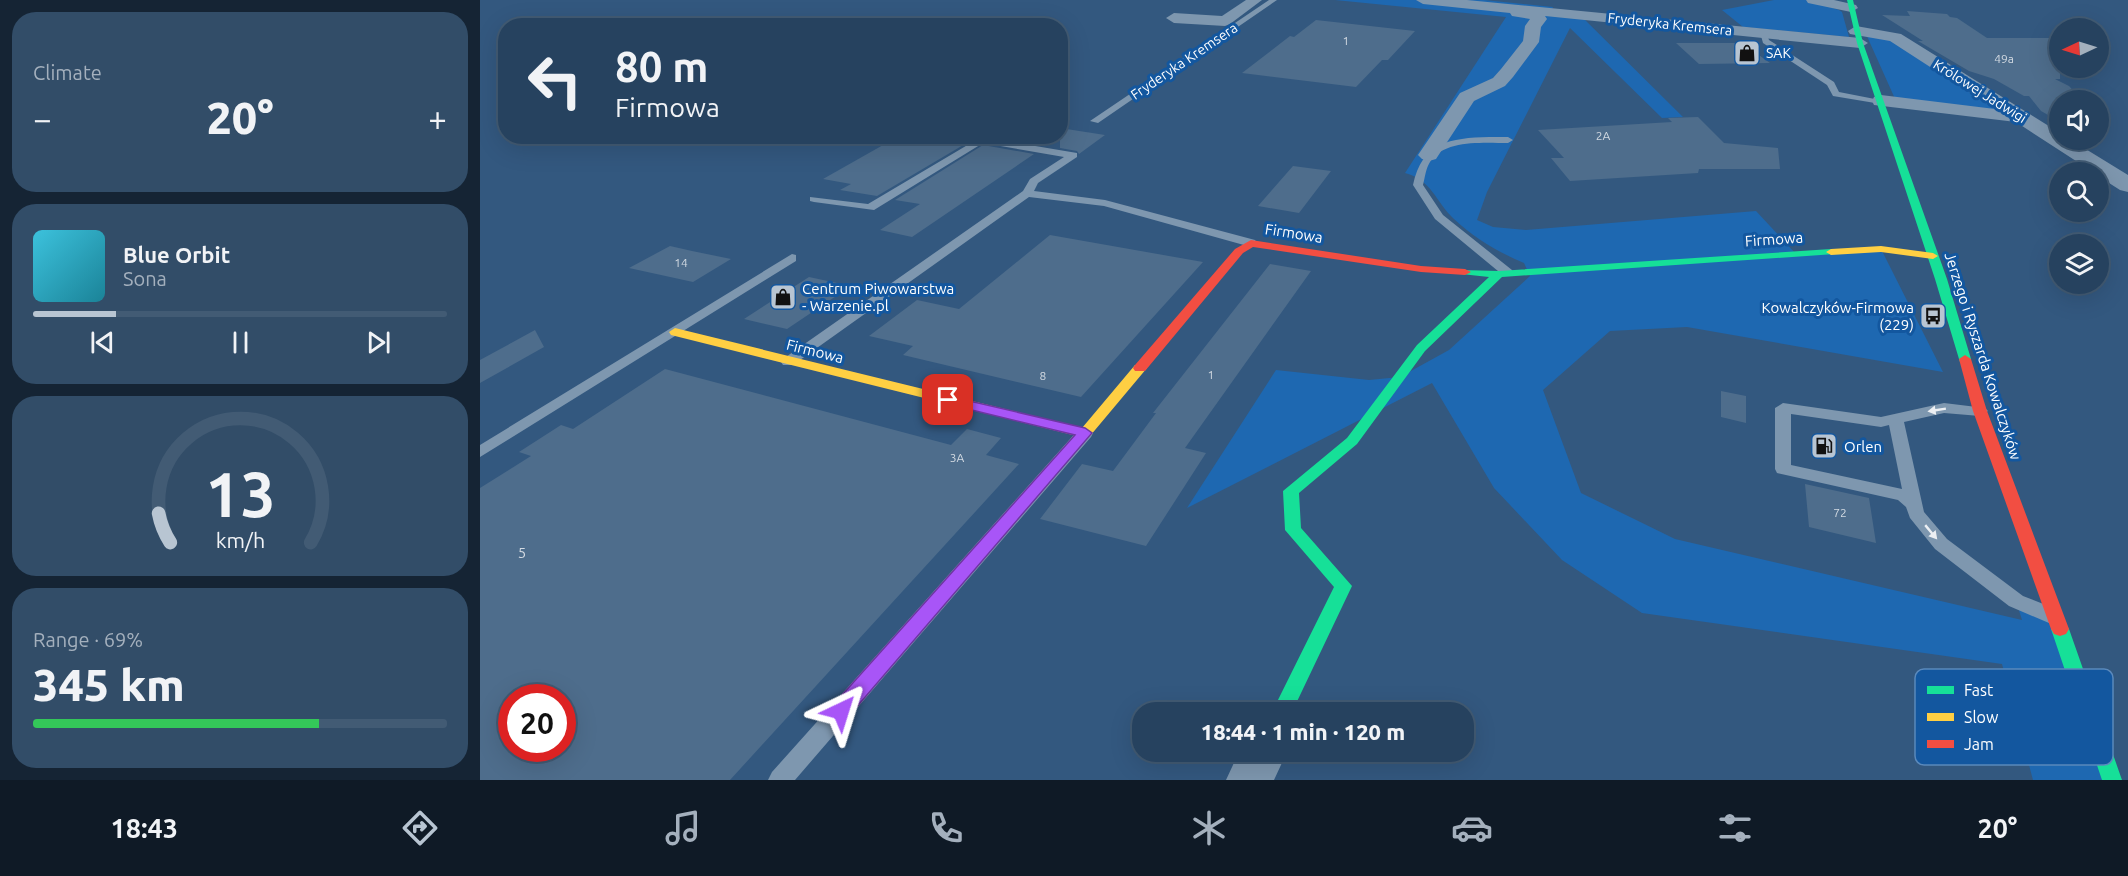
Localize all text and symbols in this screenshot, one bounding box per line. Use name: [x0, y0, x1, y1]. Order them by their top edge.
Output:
street label: Fryderyka Kremsera: [1607, 10, 1733, 38]
north arrow: [2049, 18, 2109, 78]
map controls: [2049, 18, 2109, 294]
street label: Fryderyka Kremsera: [1128, 19, 1240, 103]
house number: 1: [1343, 34, 1349, 47]
shop icon: SAK: [1732, 38, 1762, 68]
icon: left: [516, 42, 594, 120]
text: 80 m: [615, 43, 709, 90]
place label: SAK: [1766, 45, 1791, 61]
house number: 49a: [1994, 52, 2014, 65]
street label: Królowej Jadwigi: [1930, 56, 2030, 126]
text: Climate: [33, 61, 102, 84]
button: sound: [2049, 90, 2109, 150]
text: 20°: [206, 92, 274, 143]
text: Firmowa: [615, 92, 720, 122]
text: −: [33, 100, 52, 137]
text: +: [428, 100, 447, 137]
house number: 2A: [1596, 129, 1610, 142]
button: search: [2049, 162, 2109, 222]
street label: Firmowa: [1264, 220, 1324, 246]
street label: Firmowa: [1744, 228, 1804, 250]
button: layers: [2049, 234, 2109, 294]
text: Blue Orbit: [123, 242, 230, 267]
street label: Jerzego i Ryszarda Kowalczyków: [1941, 250, 2025, 462]
house number: 14: [674, 256, 688, 269]
text: Sona: [123, 267, 167, 290]
place label: Centrum Piwowarstwa - Warzenie.pl: [802, 280, 954, 314]
shop icon: Centrum Piwowarstwa - Warzenie.pl: [768, 282, 798, 312]
place label: Kowalczyków-Firmowa (229): [1762, 299, 1914, 333]
bus stop icon: Kowalczyków-Firmowa (229): [1918, 301, 1948, 331]
icon: previous: [86, 326, 119, 359]
icon: pause: [224, 326, 257, 359]
icon: next: [362, 326, 395, 359]
street label: Firmowa: [785, 336, 845, 366]
house number: 1: [1208, 368, 1214, 381]
house number: 8: [1040, 369, 1047, 382]
pin: [922, 374, 973, 425]
icon: arrive: [931, 383, 964, 416]
one-way arrow: [1928, 405, 1947, 414]
fuel station icon: Orlen: [1809, 431, 1839, 461]
place label: Orlen: [1844, 438, 1882, 455]
house number: 3A: [950, 451, 964, 464]
text: 13: [205, 459, 275, 529]
house number: 72: [1833, 506, 1847, 519]
one-way arrow: [1924, 524, 1937, 540]
text: km/h: [215, 528, 265, 552]
house number: 5: [518, 544, 526, 561]
text: Range · 69%: [33, 628, 143, 651]
text: 345 km: [33, 659, 185, 710]
legend: [1915, 669, 2113, 765]
position arrow: [809, 679, 873, 743]
text: Fast: [1964, 681, 1994, 699]
speed limit sign: 20: [498, 684, 576, 762]
text: Slow: [1964, 708, 1999, 726]
text: 18:44 · 1 min · 120 m: [1201, 719, 1405, 744]
text: Jam: [1964, 735, 1994, 753]
icon: directions: [399, 807, 441, 849]
icon: music: [662, 807, 704, 849]
icon: phone: [925, 807, 967, 849]
icon: climate: [1188, 807, 1230, 849]
icon: car: [1451, 807, 1493, 849]
icon: filters: [1714, 807, 1756, 849]
text: 18:43: [111, 813, 178, 843]
text: 20°: [1977, 813, 2017, 843]

